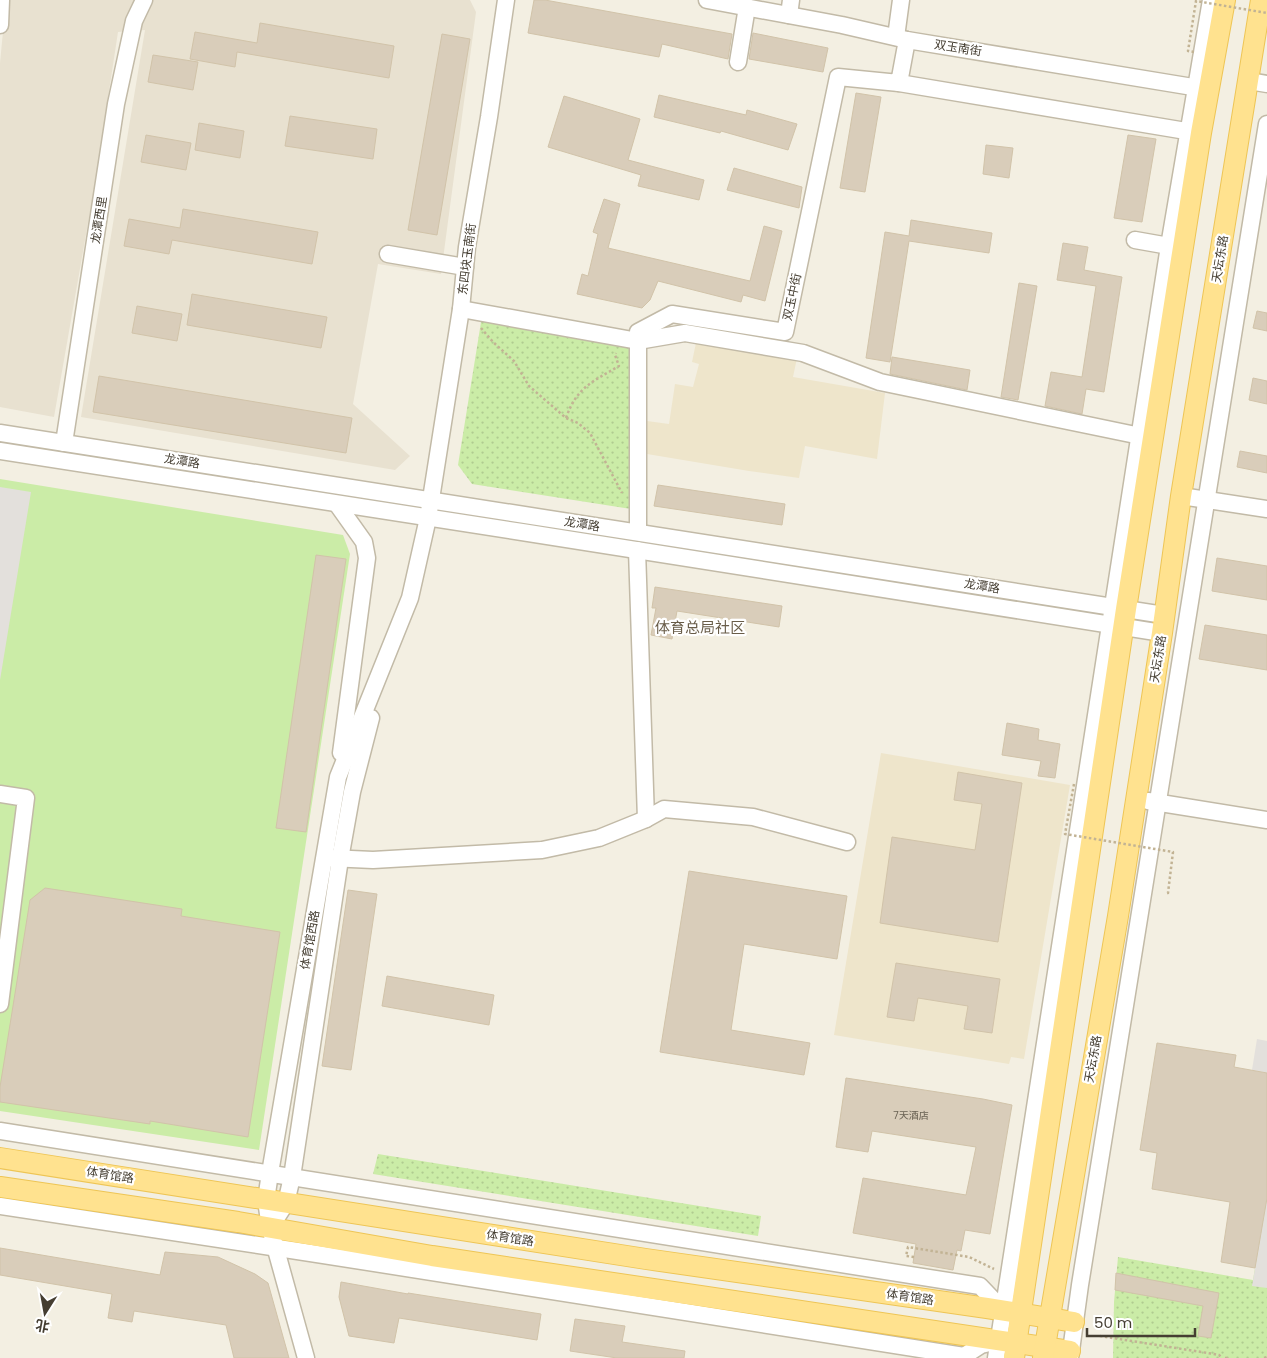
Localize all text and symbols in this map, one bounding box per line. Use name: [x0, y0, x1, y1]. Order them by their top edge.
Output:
street label: 双玉南街: [933, 35, 983, 60]
street label: 龙潭西里: [86, 195, 111, 245]
street label: 东四块玉南街: [454, 222, 479, 296]
street label: 天坛东路: [1207, 234, 1232, 284]
street label: 双玉中街: [778, 272, 805, 322]
street label: 龙潭路: [163, 449, 201, 472]
street label: 龙潭路: [563, 512, 601, 535]
street label: 龙潭路: [963, 574, 1001, 597]
district label: 体育总局社区: [655, 617, 745, 638]
street label: 天坛东路: [1145, 634, 1170, 684]
street label: 体育馆西路: [296, 909, 323, 971]
street label: 天坛东路: [1080, 1034, 1105, 1084]
house number: 7天酒店: [893, 1108, 929, 1123]
street label: 体育馆路: [85, 1162, 135, 1187]
street label: 体育馆路: [485, 1225, 535, 1250]
street label: 体育馆路: [885, 1285, 935, 1308]
north arrow: [20, 1288, 70, 1338]
scale bar: [1087, 1306, 1194, 1338]
text: 50 m: [1094, 1312, 1132, 1333]
text: 北: [34, 1315, 51, 1337]

